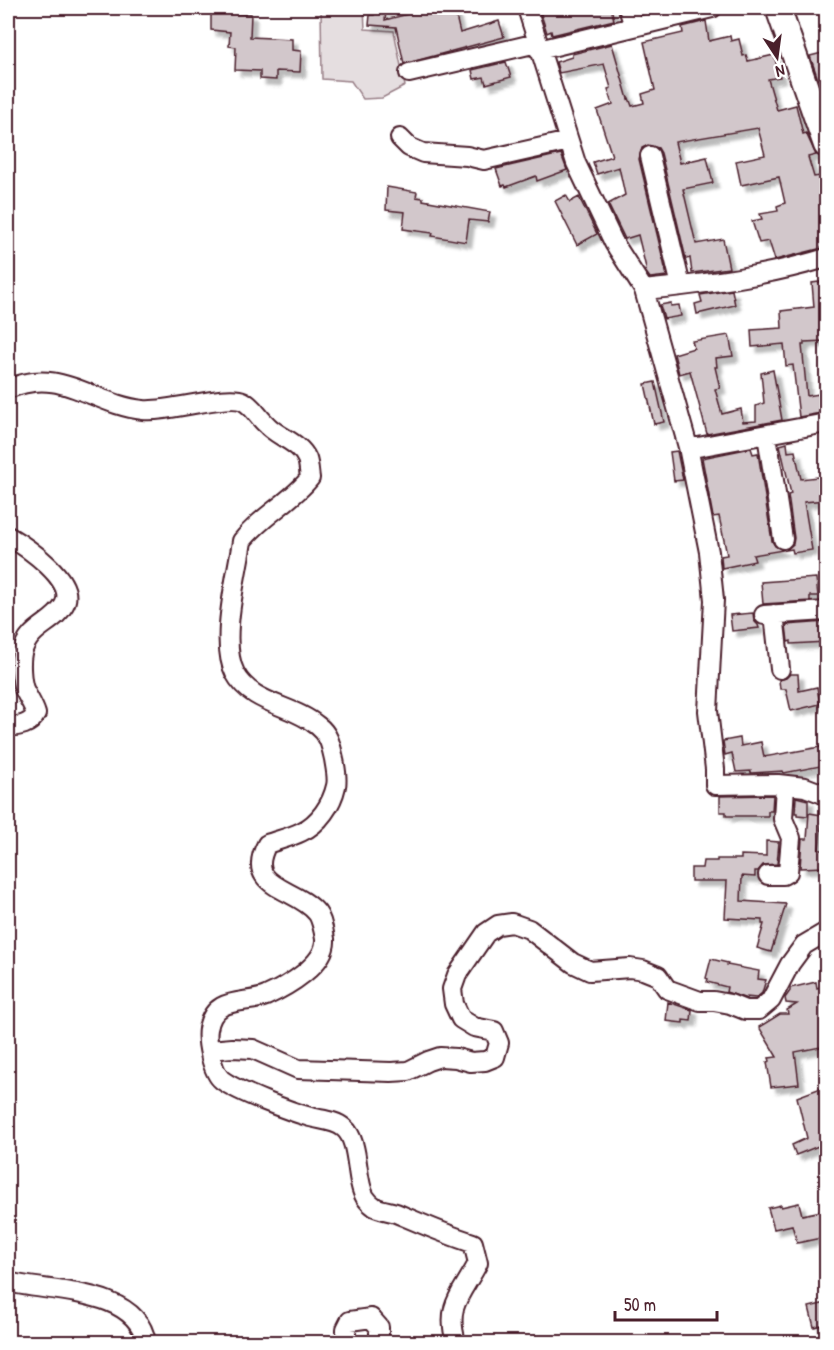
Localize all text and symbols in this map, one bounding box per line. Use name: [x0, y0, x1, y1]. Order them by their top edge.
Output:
north arrow: [747, 27, 807, 87]
text: N: [773, 60, 787, 83]
scale bar: [615, 1284, 717, 1322]
text: 50 m: [624, 1292, 656, 1317]

